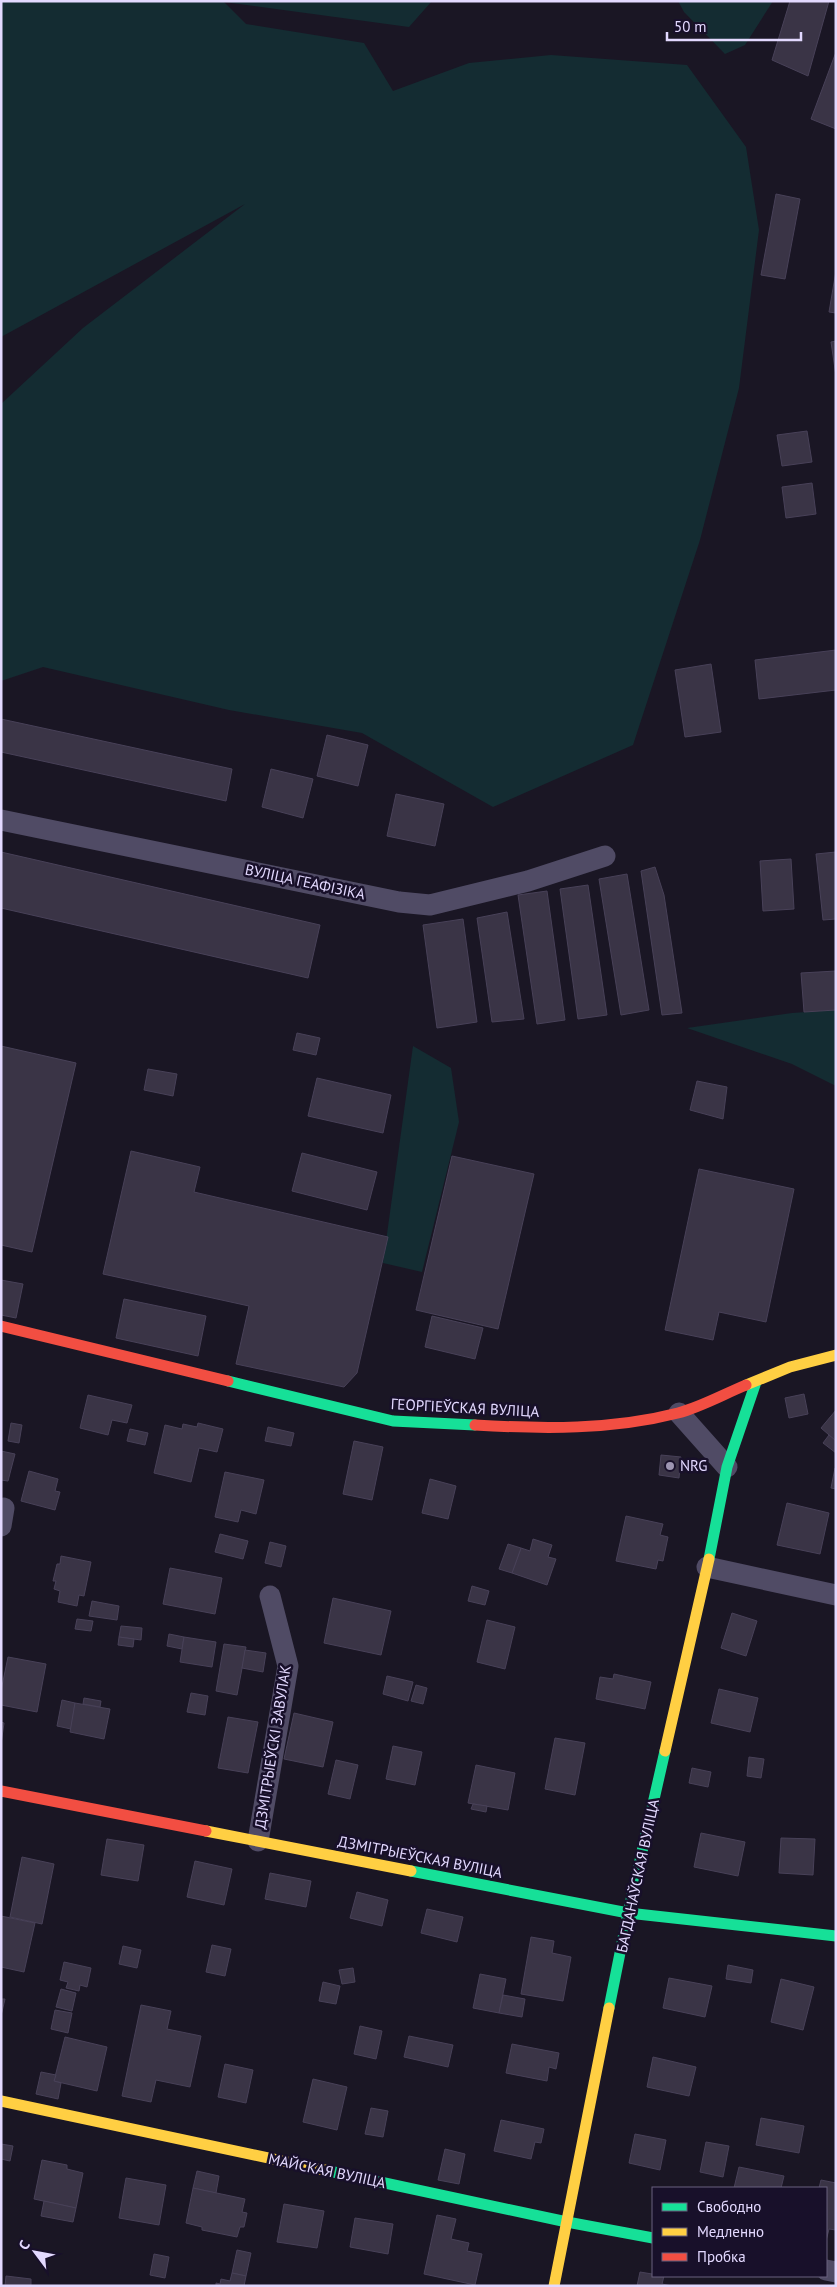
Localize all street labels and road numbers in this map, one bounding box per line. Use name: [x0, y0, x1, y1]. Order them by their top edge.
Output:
street label: ВУЛІЦА ГЕАФІЗІКА: [243, 860, 367, 904]
street label: ГЕОРГІЕЎСКАЯ ВУЛІЦА: [390, 1394, 540, 1421]
street label: ДЗМІТРЫЕЎСКІ ЗАВУЛАК: [250, 1664, 295, 1830]
street label: БАГДАНАЎСКАЯ ВУЛІЦА: [612, 1797, 663, 1954]
street label: ДЗМІТРЫЕЎСКАЯ ВУЛІЦА: [336, 1831, 504, 1882]
street label: МАЙСКАЯ ВУЛІЦА: [267, 2149, 388, 2192]

